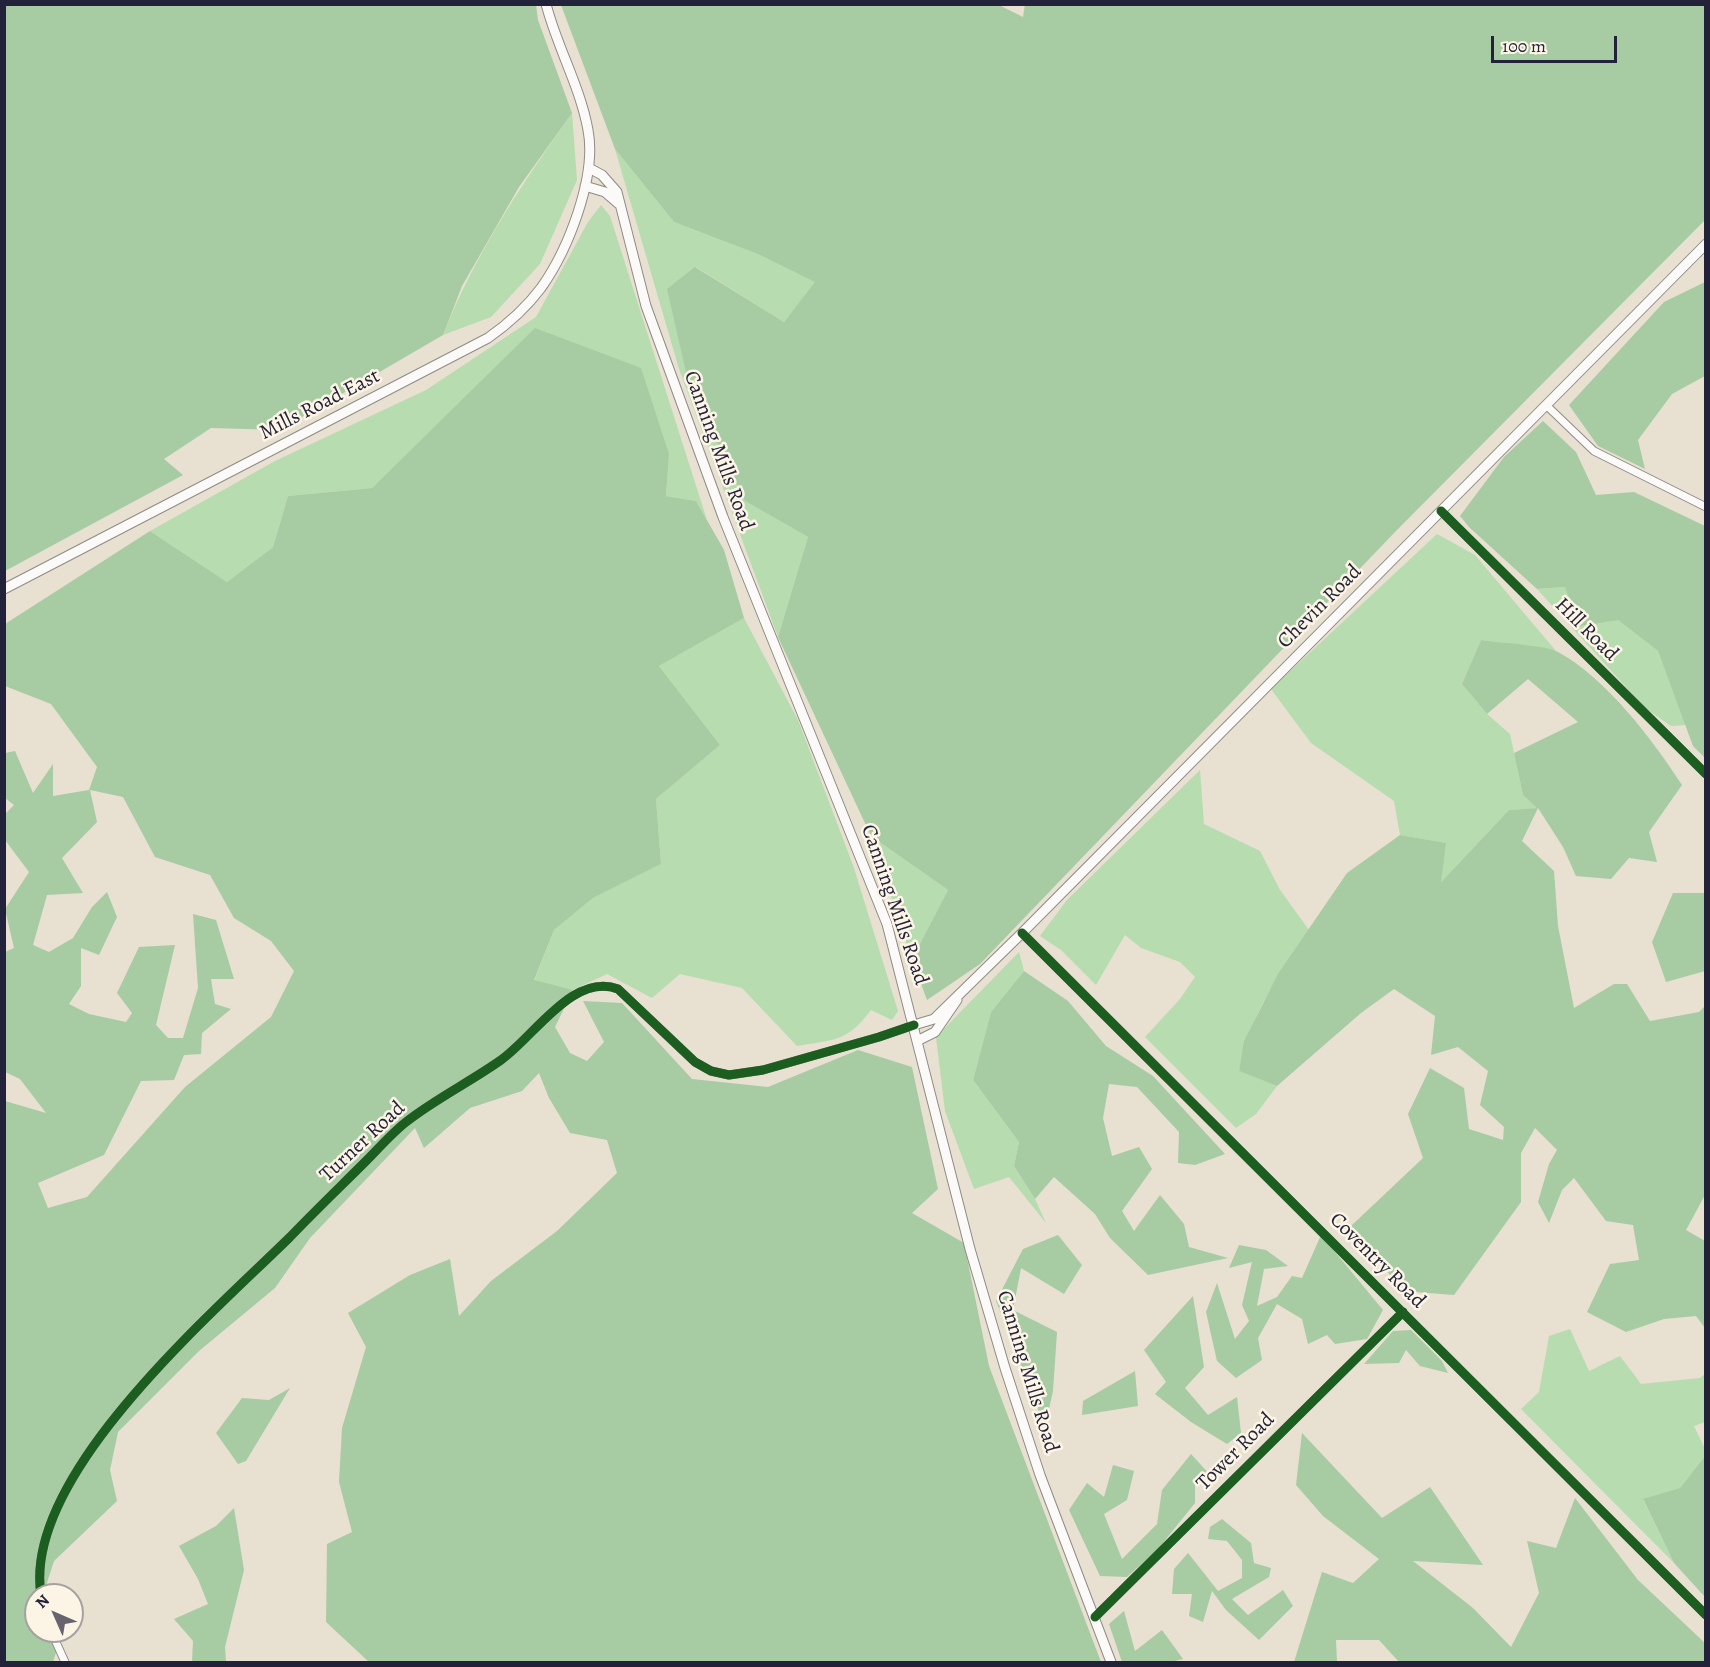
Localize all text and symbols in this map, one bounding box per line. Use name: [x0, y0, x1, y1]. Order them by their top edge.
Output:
scale bar: [1494, 24, 1620, 62]
text: 100 m: [1502, 34, 1546, 58]
street label: Mills Road East: [256, 364, 384, 446]
street label: Canning Mills Road: [677, 368, 759, 534]
street label: Chevin Road: [1273, 560, 1367, 654]
street label: Hill Road: [1549, 593, 1623, 667]
street label: Canning Mills Road: [855, 821, 933, 989]
street label: Turner Road: [315, 1096, 411, 1188]
street label: Coventry Road: [1324, 1208, 1430, 1314]
street label: Canning Mills Road: [990, 1288, 1064, 1456]
street label: Tower Road: [1192, 1408, 1280, 1496]
north arrow: [24, 1583, 84, 1643]
text: N: [31, 1590, 55, 1614]

